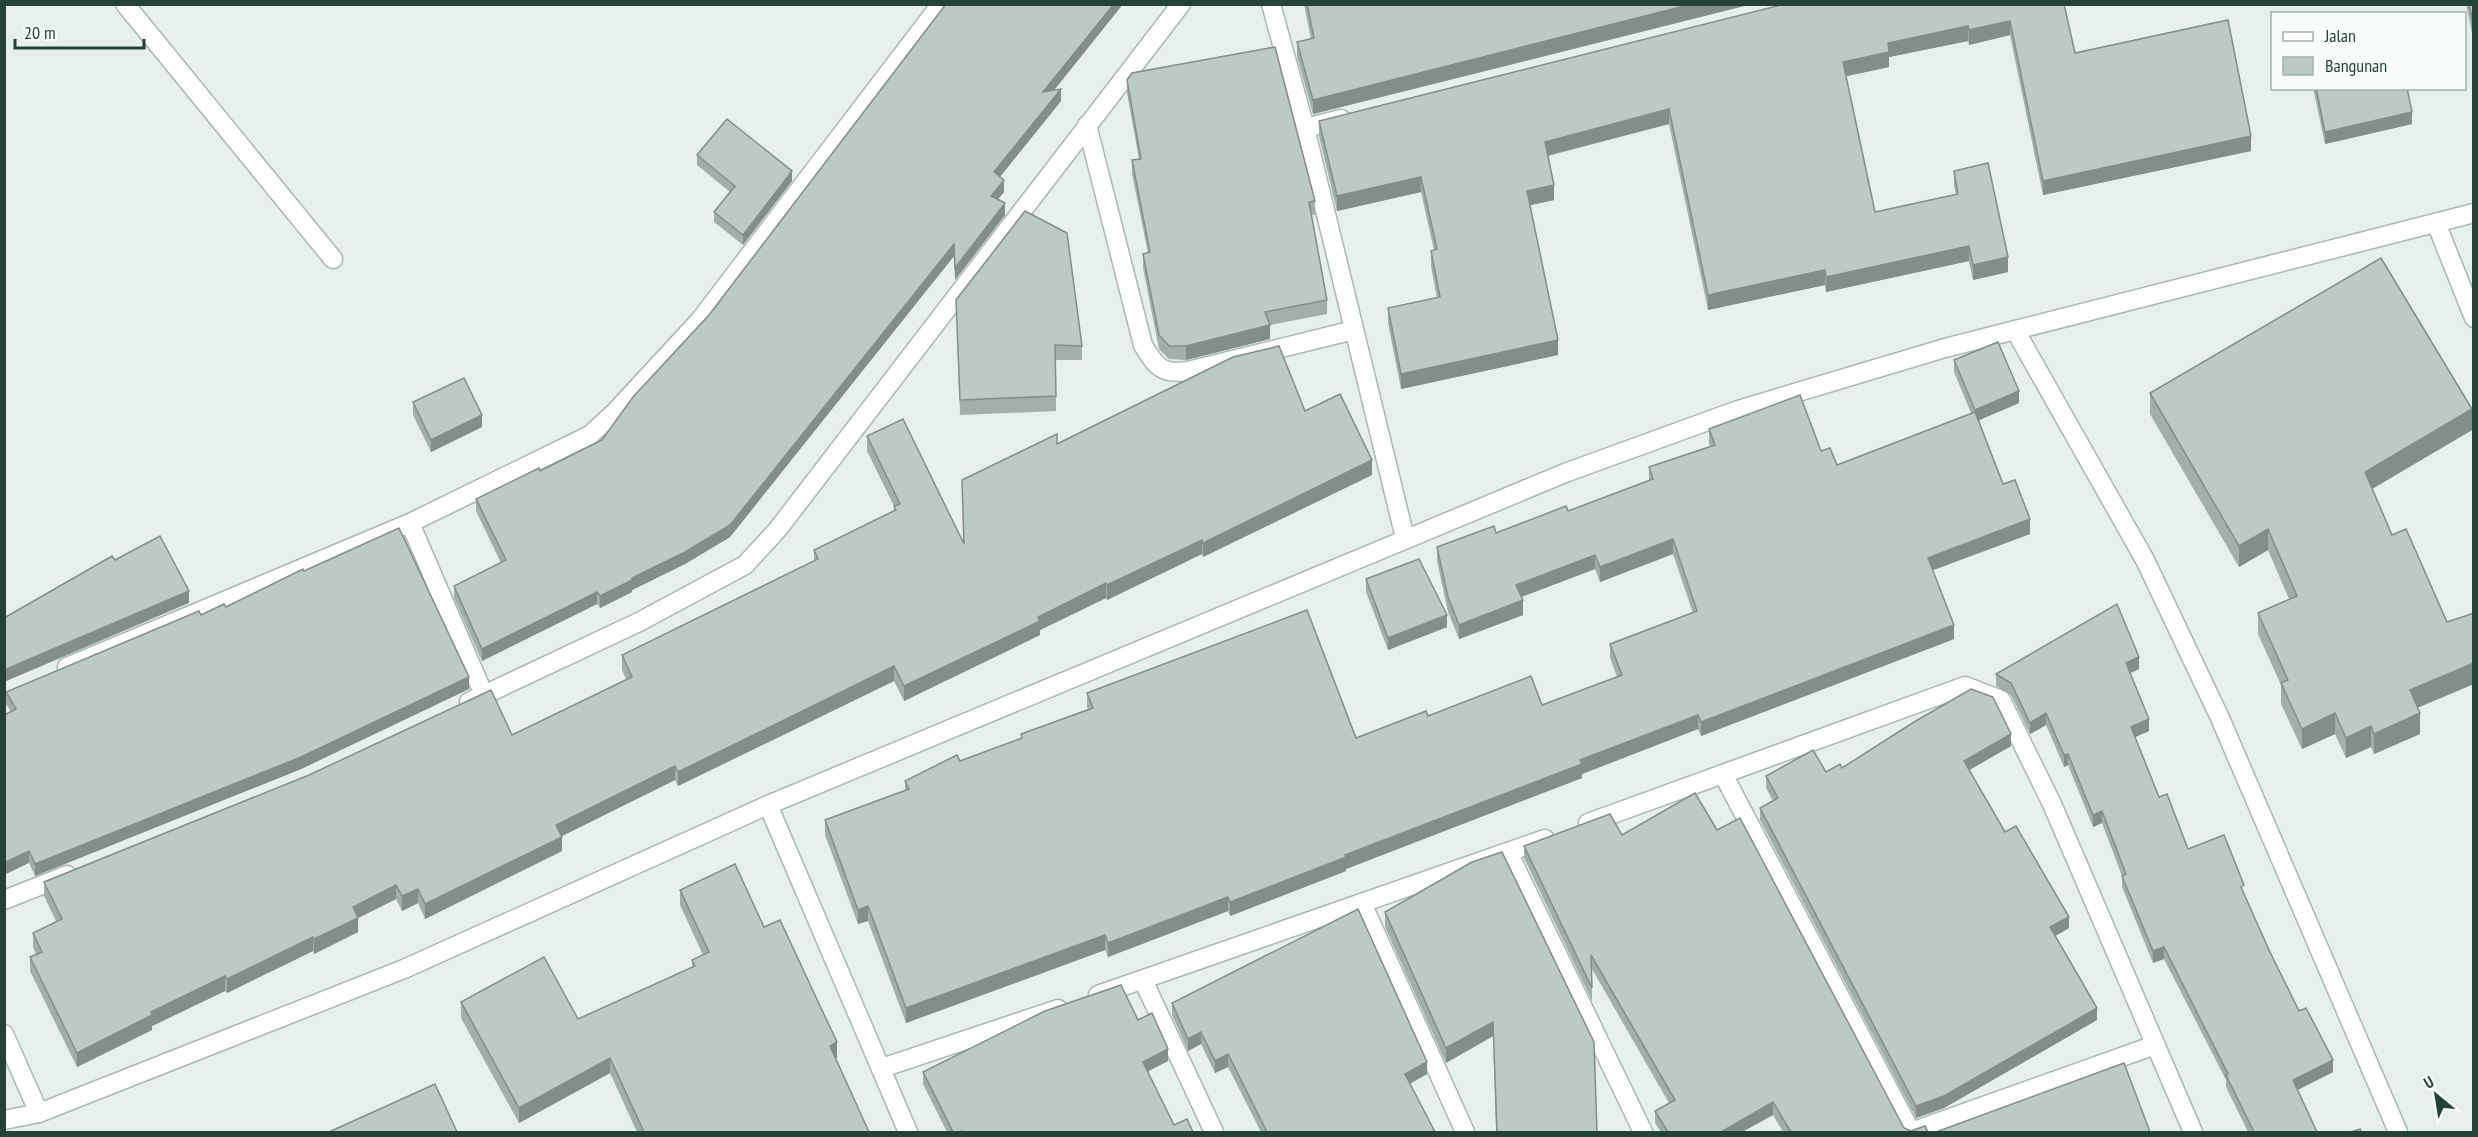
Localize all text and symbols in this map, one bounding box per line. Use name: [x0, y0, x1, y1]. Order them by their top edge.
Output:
scale bar: [15, 12, 144, 50]
legend: [2271, 12, 2466, 90]
text: 20 m: [24, 21, 56, 44]
text: Jalan: [2324, 24, 2356, 47]
text: Bangunan: [2325, 54, 2387, 77]
north arrow: [2406, 1065, 2466, 1125]
text: U: [2420, 1071, 2437, 1093]

